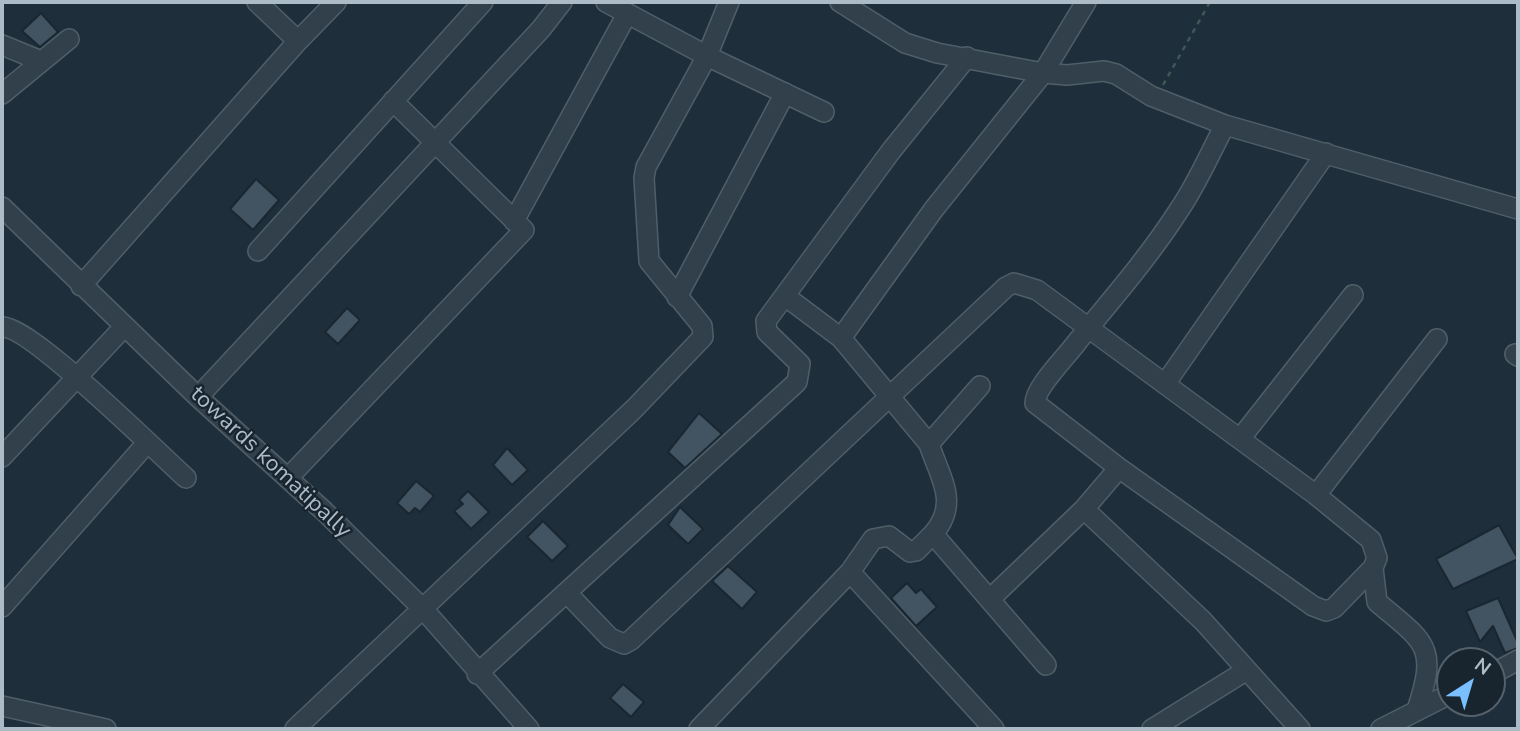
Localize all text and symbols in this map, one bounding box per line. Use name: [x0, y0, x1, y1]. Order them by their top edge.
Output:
street label: towards komatipally: [184, 381, 356, 545]
north arrow: [1436, 647, 1506, 717]
text: N: [1469, 652, 1496, 681]

